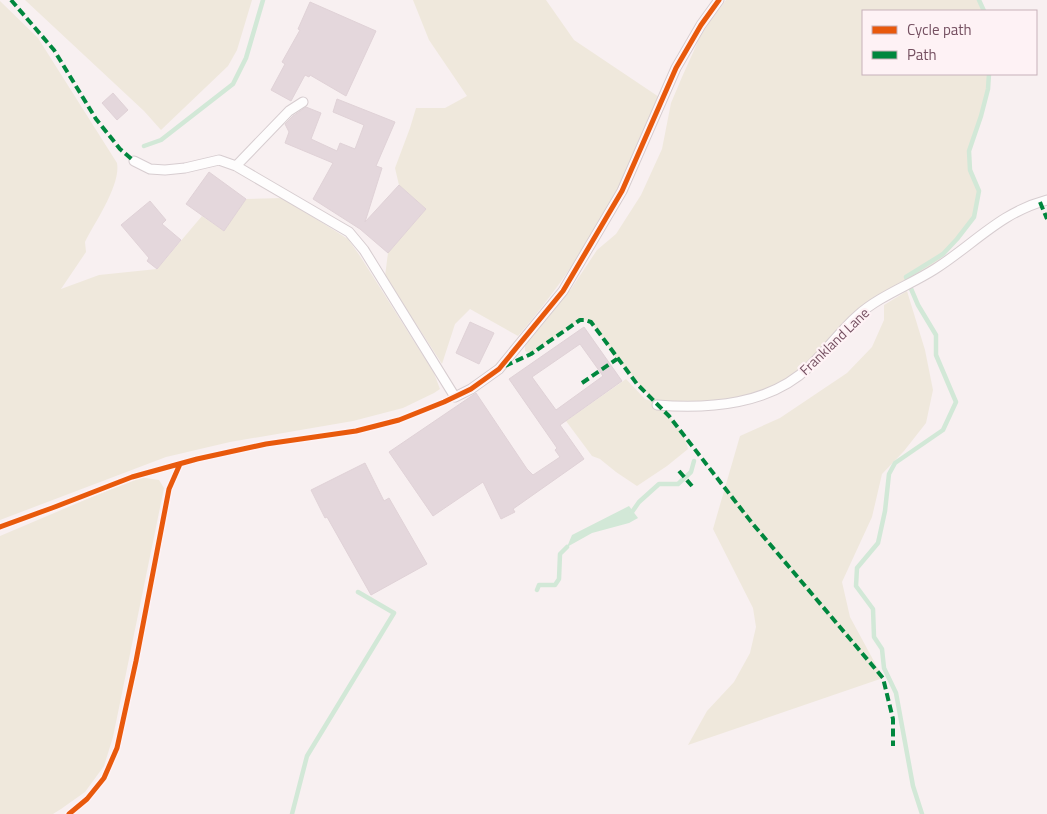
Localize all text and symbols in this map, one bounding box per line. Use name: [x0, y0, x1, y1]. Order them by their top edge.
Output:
legend: [862, 10, 1037, 75]
text: Cycle path: [907, 18, 972, 41]
text: Path: [907, 43, 937, 66]
street label: Frankland Lane: [794, 302, 874, 380]

